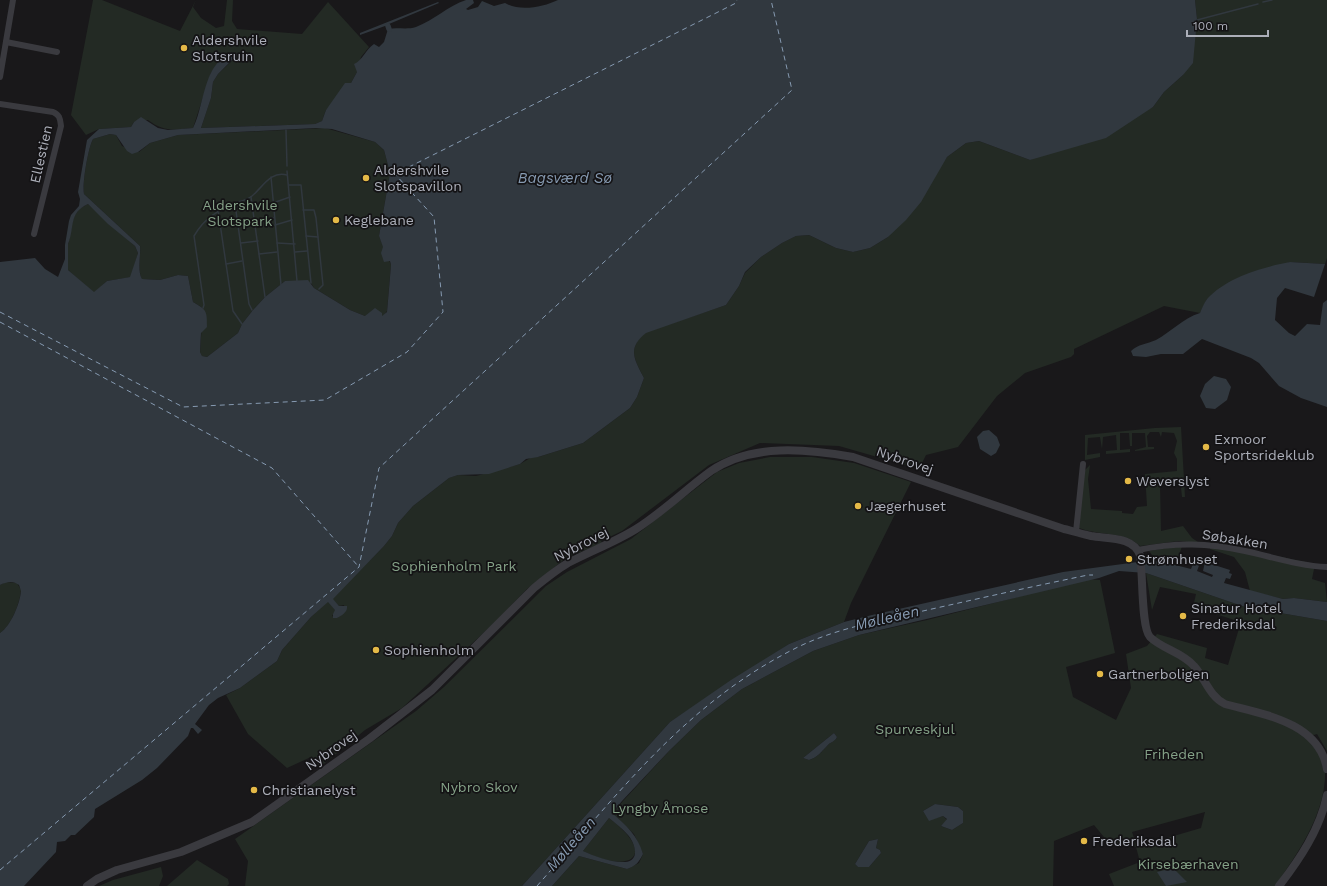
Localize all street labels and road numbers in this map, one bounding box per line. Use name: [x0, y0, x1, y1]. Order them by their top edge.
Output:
street label: Ellestien: [27, 123, 55, 185]
street label: Nybrovej: [874, 443, 936, 477]
street label: Nybrovej: [551, 523, 611, 565]
street label: Søbakken: [1201, 526, 1269, 552]
street label: Nybrovej: [302, 726, 360, 774]

